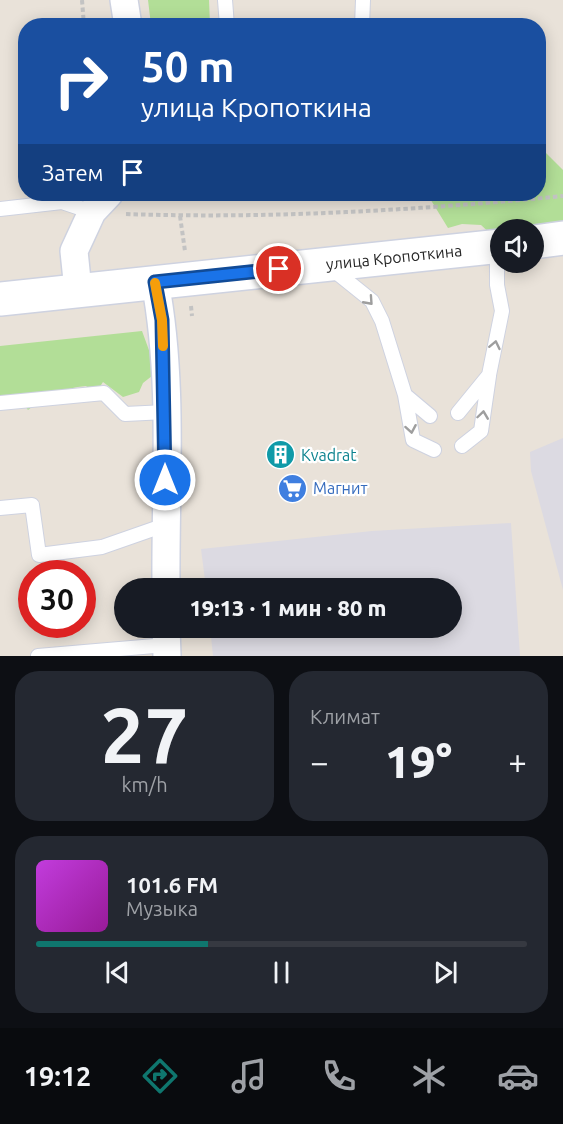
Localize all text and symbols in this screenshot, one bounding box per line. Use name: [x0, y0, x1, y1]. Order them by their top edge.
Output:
icon: right: [42, 42, 120, 120]
text: 50 m: [141, 43, 235, 90]
text: улица Кропоткина: [141, 92, 372, 122]
icon: arrive: [116, 156, 149, 189]
text: Затем: [42, 160, 104, 185]
map controls: [490, 219, 544, 273]
button: sound: [490, 219, 544, 273]
street label: улица Кропоткина: [325, 241, 463, 273]
pin: [253, 243, 304, 294]
icon: arrive: [262, 252, 295, 285]
one-way arrow: [362, 294, 373, 304]
one-way arrow: [488, 340, 501, 350]
one-way arrow: [477, 410, 489, 419]
one-way arrow: [404, 424, 417, 434]
building icon: Kvadrat: [264, 439, 296, 471]
place label: Kvadrat: [301, 446, 357, 464]
position arrow: [133, 448, 197, 512]
supermarket icon: Магнит: [276, 472, 308, 504]
place label: Магнит: [313, 479, 368, 497]
speed limit sign: 30: [18, 560, 96, 638]
text: 19:13 · 1 мин · 80 m: [189, 595, 387, 620]
text: 27: [101, 690, 188, 778]
text: Климат: [310, 705, 380, 728]
text: 19°: [385, 736, 452, 787]
text: −: [310, 743, 329, 780]
text: +: [508, 743, 527, 780]
text: km/h: [121, 773, 168, 796]
text: 101.6 FM: [126, 872, 218, 897]
text: Музыка: [126, 897, 198, 920]
icon: previous: [101, 956, 134, 989]
icon: pause: [265, 956, 298, 989]
icon: next: [429, 956, 462, 989]
icon: directions: [139, 1055, 181, 1097]
icon: music: [228, 1055, 270, 1097]
icon: phone: [318, 1055, 360, 1097]
icon: climate: [408, 1055, 450, 1097]
icon: car: [497, 1055, 539, 1097]
text: 19:12: [24, 1061, 91, 1091]

